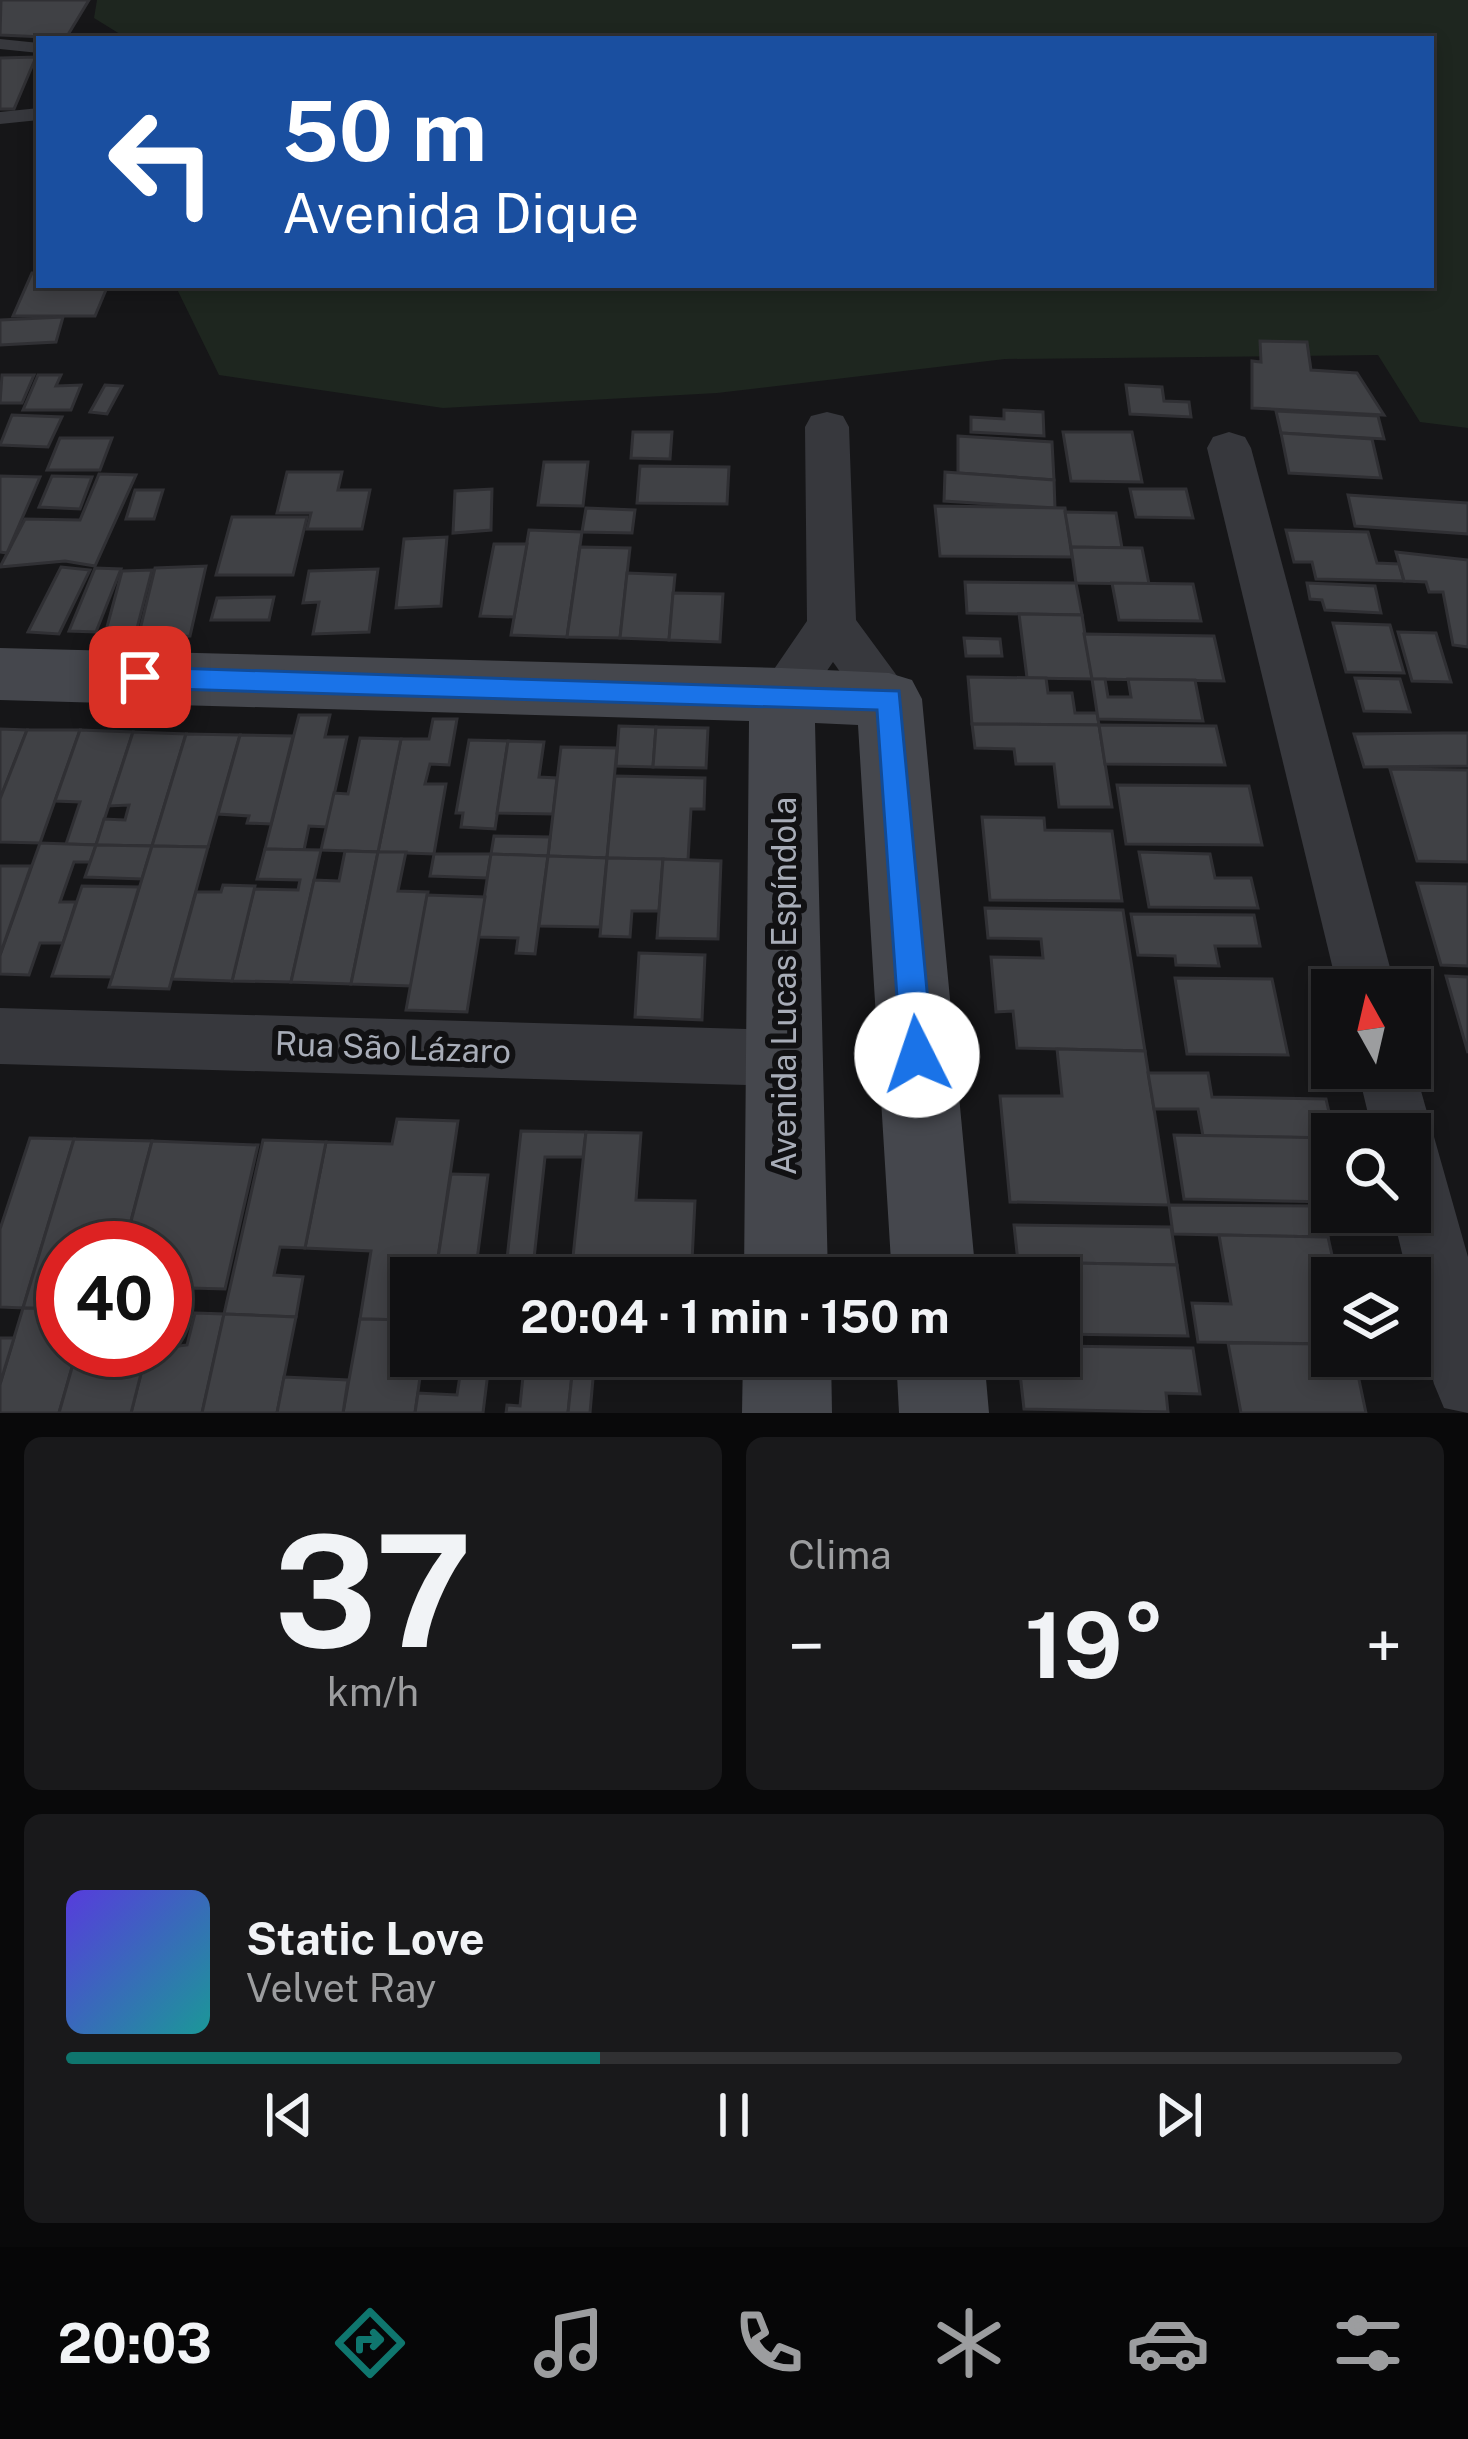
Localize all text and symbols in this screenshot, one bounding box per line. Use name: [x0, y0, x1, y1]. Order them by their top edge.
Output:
text: 50 m: [282, 81, 487, 180]
icon: left: [84, 84, 240, 240]
text: Avenida Dique: [282, 182, 639, 245]
pin: [89, 626, 191, 728]
icon: arrive: [107, 644, 173, 710]
street label: Avenida Lucas Espíndola: [765, 797, 803, 1175]
north arrow: [1311, 969, 1431, 1089]
map controls: [1311, 969, 1431, 1377]
position arrow: [854, 992, 980, 1118]
street label: Rua São Lázaro: [274, 1024, 512, 1070]
button: search: [1311, 1113, 1431, 1233]
speed limit sign: 40: [36, 1221, 192, 1377]
button: layers: [1311, 1257, 1431, 1377]
text: 20:04 · 1 min · 150 m: [520, 1290, 950, 1343]
text: 37: [274, 1499, 472, 1682]
text: Clima: [788, 1532, 892, 1578]
text: 19°: [1025, 1592, 1165, 1698]
text: −: [788, 1607, 825, 1685]
text: +: [1365, 1607, 1402, 1685]
text: km/h: [327, 1669, 419, 1715]
text: Static Love: [246, 1912, 485, 1965]
text: Velvet Ray: [246, 1965, 436, 2011]
icon: previous: [256, 2082, 322, 2148]
icon: pause: [701, 2082, 767, 2148]
icon: next: [1146, 2082, 1212, 2148]
icon: directions: [328, 2301, 412, 2385]
icon: music: [527, 2301, 611, 2385]
icon: phone: [727, 2301, 811, 2385]
icon: climate: [927, 2301, 1011, 2385]
icon: car: [1126, 2301, 1210, 2385]
icon: filters: [1326, 2301, 1410, 2385]
text: 20:03: [58, 2312, 212, 2375]

